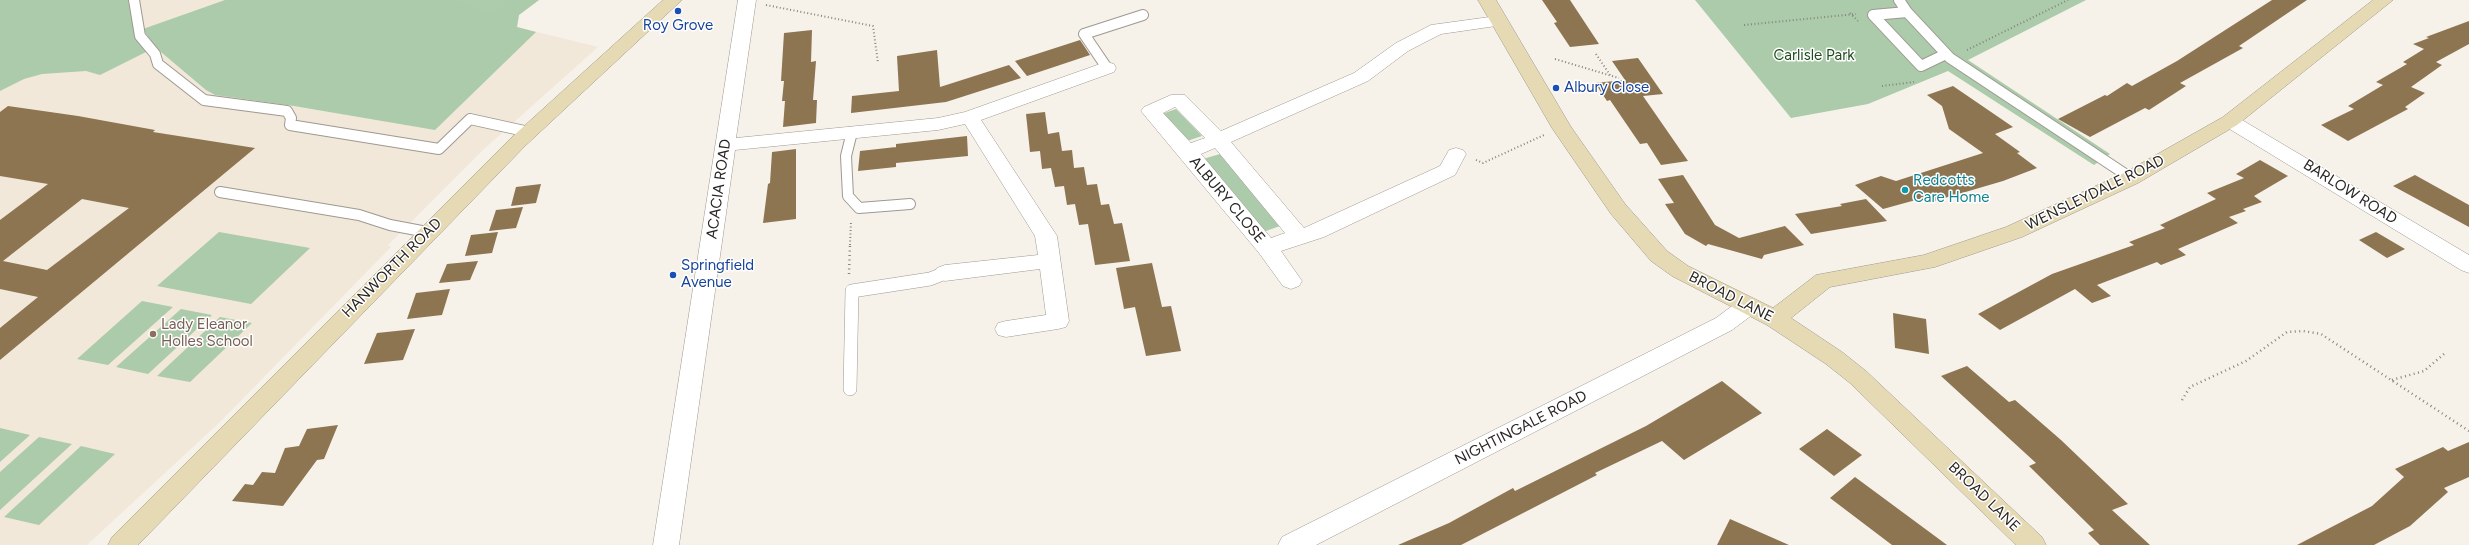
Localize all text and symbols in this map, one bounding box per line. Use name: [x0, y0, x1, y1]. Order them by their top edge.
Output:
marker: Roy Grove: [673, 6, 683, 16]
place label: Roy Grove: [643, 17, 713, 35]
park label: Carlisle Park: [1773, 47, 1855, 65]
place label: Albury Close: [1564, 79, 1649, 97]
marker: Albury Close: [1551, 83, 1561, 93]
street label: ACACIA ROAD: [703, 138, 735, 240]
street label: WENSLEYDALE ROAD: [2023, 152, 2167, 234]
street label: ALBURY CLOSE: [1185, 153, 1269, 247]
street label: BARLOW ROAD: [2300, 156, 2400, 228]
place label: Redcotts Care Home: [1913, 172, 1989, 207]
marker: Redcotts Care Home: [1900, 185, 1910, 195]
street label: HANWORTH ROAD: [339, 215, 445, 321]
place label: Springfield Avenue: [681, 257, 754, 292]
street label: BROAD LANE: [1686, 268, 1776, 326]
marker: Springfield Avenue: [668, 270, 678, 280]
place label: Lady Eleanor Holles School: [161, 316, 253, 351]
marker: Lady Eleanor Holles School: [148, 329, 158, 339]
street label: NIGHTINGALE ROAD: [1452, 387, 1590, 469]
street label: BROAD LANE: [1944, 458, 2024, 536]

